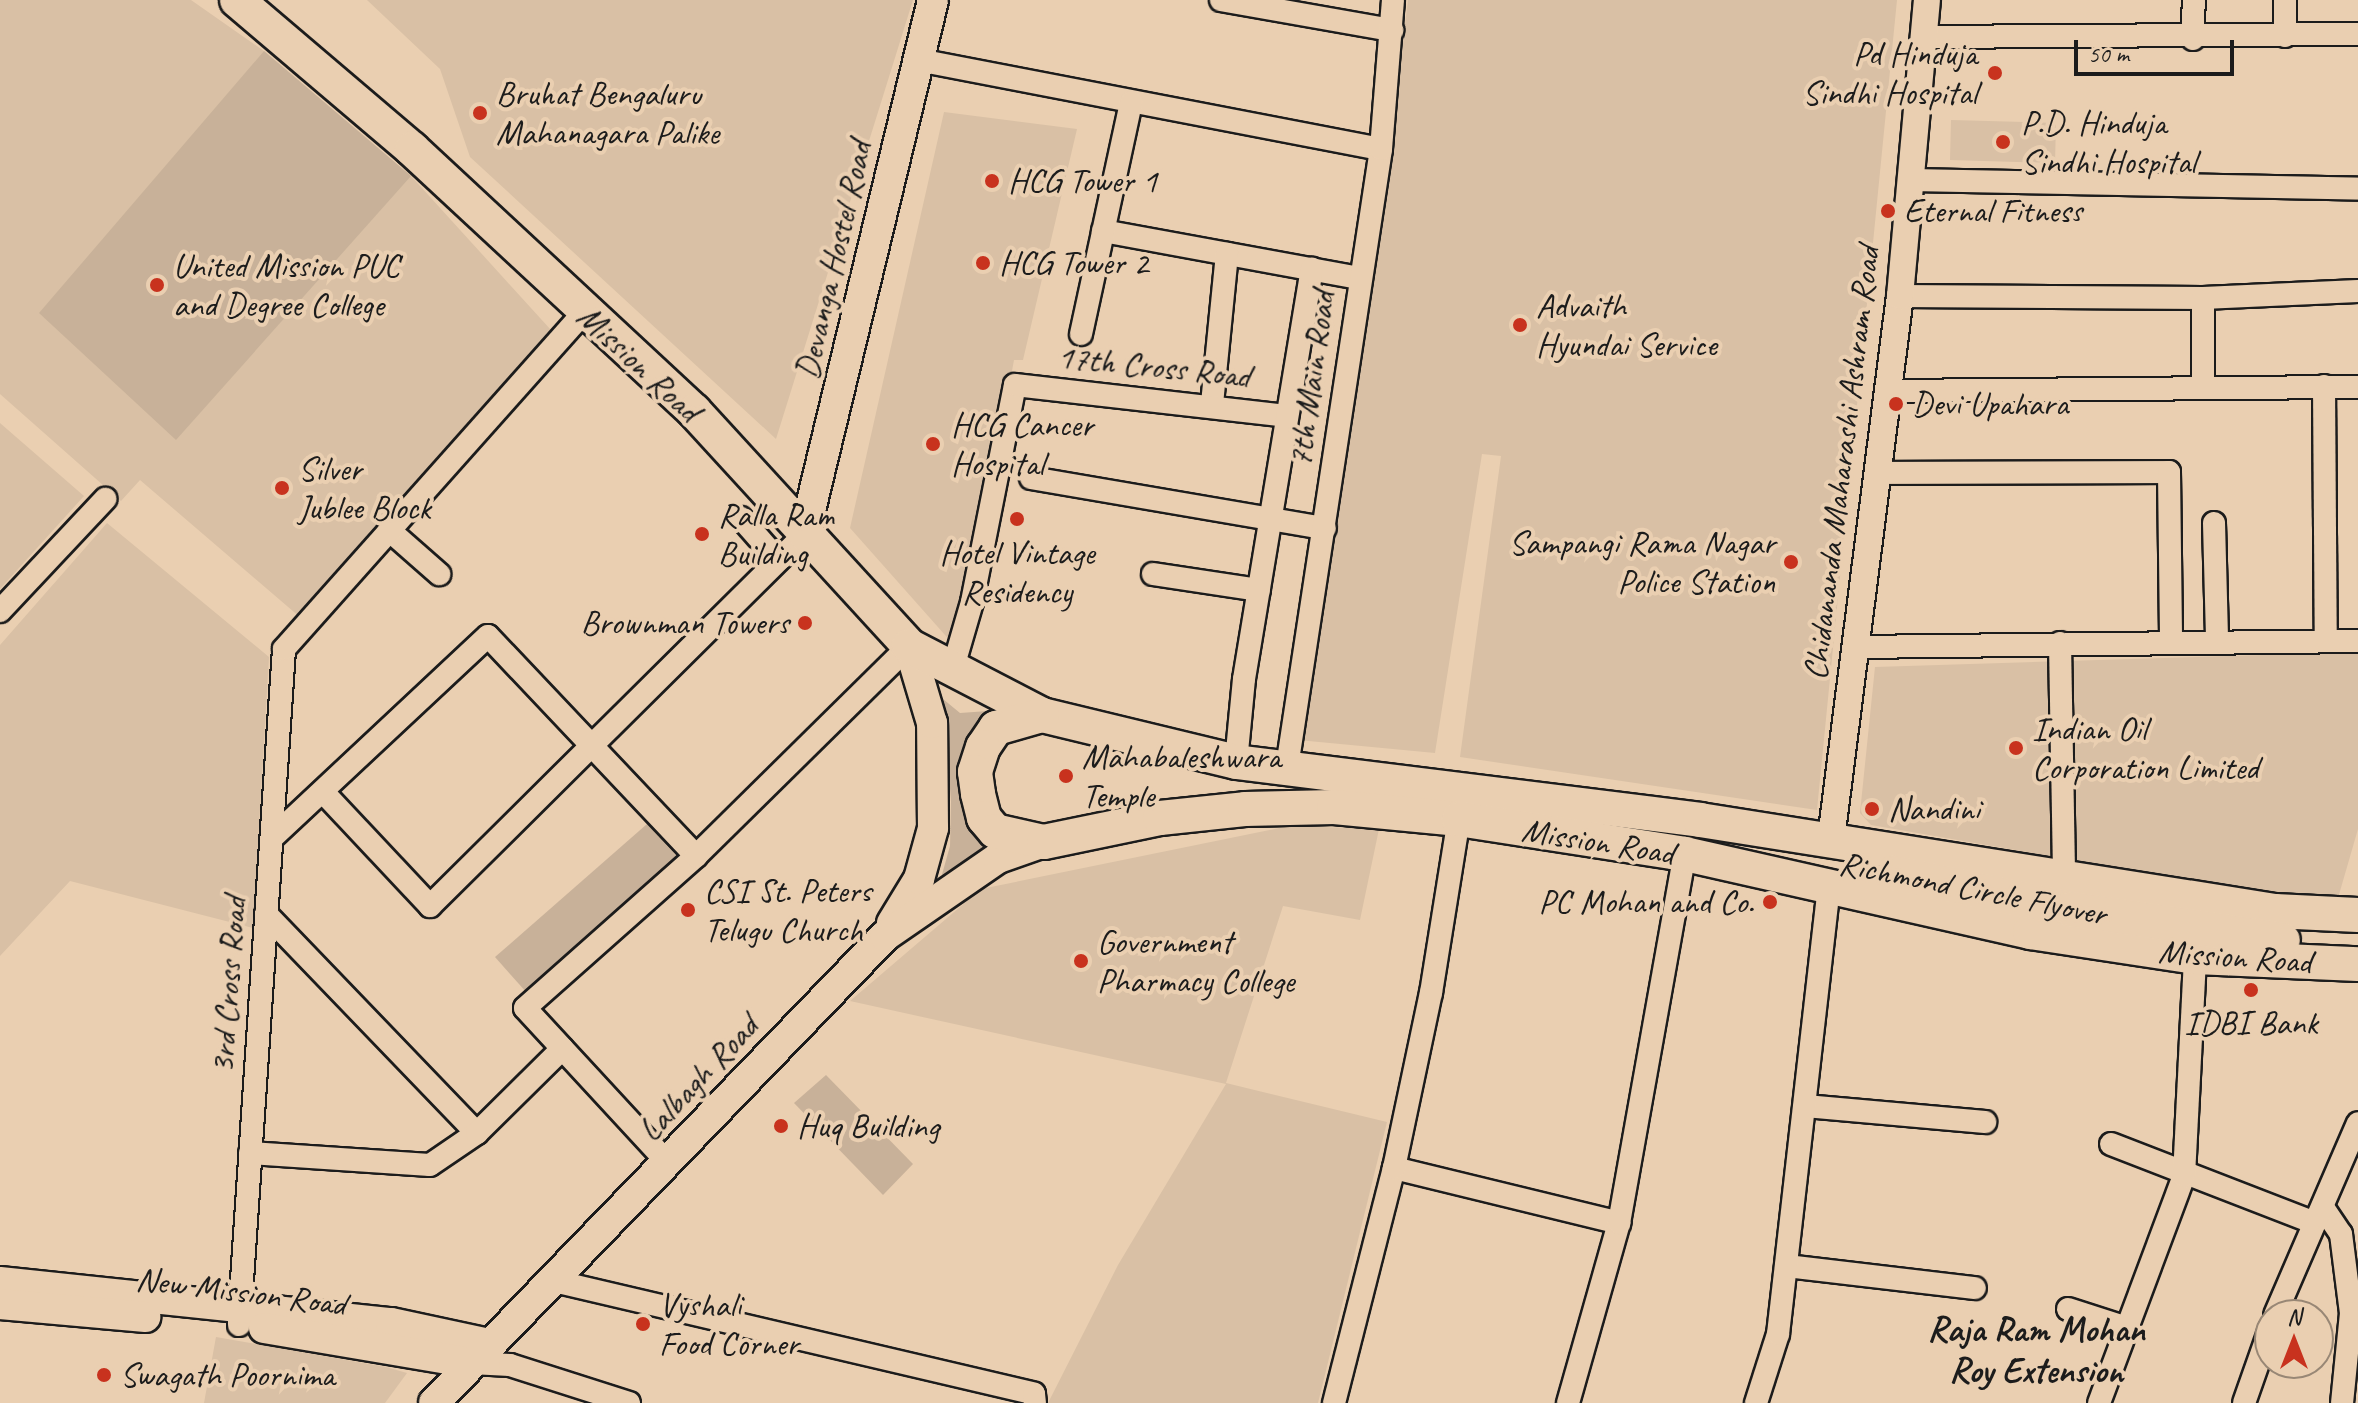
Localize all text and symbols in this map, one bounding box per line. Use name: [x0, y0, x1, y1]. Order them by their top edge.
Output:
scale bar: [2078, 24, 2238, 74]
place label: Pd Hinduja Sindhi Hospital: [1802, 33, 1977, 112]
text: 50 m: [2088, 39, 2129, 69]
marker: Pd Hinduja Sindhi Hospital: [1984, 62, 2006, 84]
place label: Bruhat Bengaluru Mahanagara Palike: [496, 73, 720, 152]
place label: P.D. Hinduja Sindhi Hospital: [2021, 102, 2196, 182]
marker: Bruhat Bengaluru Mahanagara Palike: [471, 104, 489, 122]
marker: P.D. Hinduja Sindhi Hospital: [1992, 131, 2014, 153]
street label: Devanga Hostel Road: [786, 138, 880, 382]
place label: HCG Tower 1: [1008, 161, 1157, 201]
marker: HCG Tower 1: [983, 172, 1001, 190]
place label: Eternal Fitness: [1904, 191, 2082, 231]
marker: Eternal Fitness: [1879, 202, 1897, 220]
place label: HCG Tower 2: [999, 243, 1148, 283]
street label: Chidananda Maharashi Ashram Road: [1794, 243, 1888, 683]
place label: United Mission PUC and Degree College: [173, 245, 400, 324]
marker: HCG Tower 2: [974, 254, 992, 272]
marker: United Mission PUC and Degree College: [148, 276, 166, 294]
place label: Advaith Hyundai Service: [1536, 285, 1717, 364]
street label: 7th Main Road: [1279, 289, 1343, 469]
street label: Mission Road: [569, 296, 709, 430]
marker: Advaith Hyundai Service: [1511, 316, 1529, 334]
street label: 17th Cross Road: [1055, 336, 1253, 396]
place label: Devi Upahara: [1912, 384, 2069, 424]
marker: Devi Upahara: [1887, 395, 1905, 413]
place label: HCG Cancer Hospital: [951, 404, 1093, 484]
marker: HCG Cancer Hospital: [922, 433, 944, 455]
place label: Silver Jublee Block: [298, 448, 431, 528]
marker: Silver Jublee Block: [273, 479, 291, 497]
place label: Ralla Ram Building: [718, 494, 836, 574]
marker: Hotel Vintage Residency: [1008, 510, 1026, 528]
place label: Sampangi Rama Nagar Police Station: [1510, 522, 1775, 602]
marker: Ralla Ram Building: [693, 525, 711, 543]
place label: Hotel Vintage Residency: [940, 532, 1094, 612]
marker: Sampangi Rama Nagar Police Station: [1782, 553, 1800, 571]
place label: Brownman Towers: [581, 603, 789, 643]
marker: Brownman Towers: [796, 614, 814, 632]
place label: Indian Oil Corporation Limited: [2032, 708, 2259, 788]
place label: Mahabaleshwara Temple: [1082, 736, 1281, 816]
marker: Indian Oil Corporation Limited: [2007, 739, 2025, 757]
marker: Mahabaleshwara Temple: [1057, 767, 1075, 785]
place label: Nandini: [1888, 789, 1980, 829]
marker: Nandini: [1863, 800, 1881, 818]
street label: Mission Road: [1519, 809, 1677, 873]
street label: Richmond Circle Flyover: [1836, 842, 2110, 934]
place label: CSI St. Peters Telugu Church: [704, 870, 873, 950]
place label: PC Mohan and Co.: [1538, 882, 1754, 922]
marker: PC Mohan and Co.: [1761, 893, 1779, 911]
street label: 3rd Cross Road: [201, 895, 255, 1075]
marker: CSI St. Peters Telugu Church: [679, 901, 697, 919]
place label: Government Pharmacy College: [1097, 921, 1294, 1000]
street label: Mission Road: [2157, 930, 2313, 982]
marker: Government Pharmacy College: [1072, 952, 1090, 970]
marker: IDBI Bank: [2242, 981, 2260, 999]
place label: IDBI Bank: [2184, 1003, 2318, 1043]
street label: Lalbagh Road: [630, 1007, 766, 1149]
place label: Huq Building: [797, 1106, 939, 1146]
marker: Huq Building: [772, 1117, 790, 1135]
street label: New Mission Road: [134, 1258, 348, 1324]
place label: Vyshali Food Corner: [659, 1284, 798, 1364]
north arrow: [2254, 1299, 2334, 1379]
text: N: [2287, 1303, 2301, 1331]
district label: Raja Ram Mohan Roy Extension: [1927, 1307, 2145, 1392]
marker: Vyshali Food Corner: [634, 1315, 652, 1333]
place label: Swagath Poornima: [120, 1355, 335, 1395]
marker: Swagath Poornima: [95, 1366, 113, 1384]

